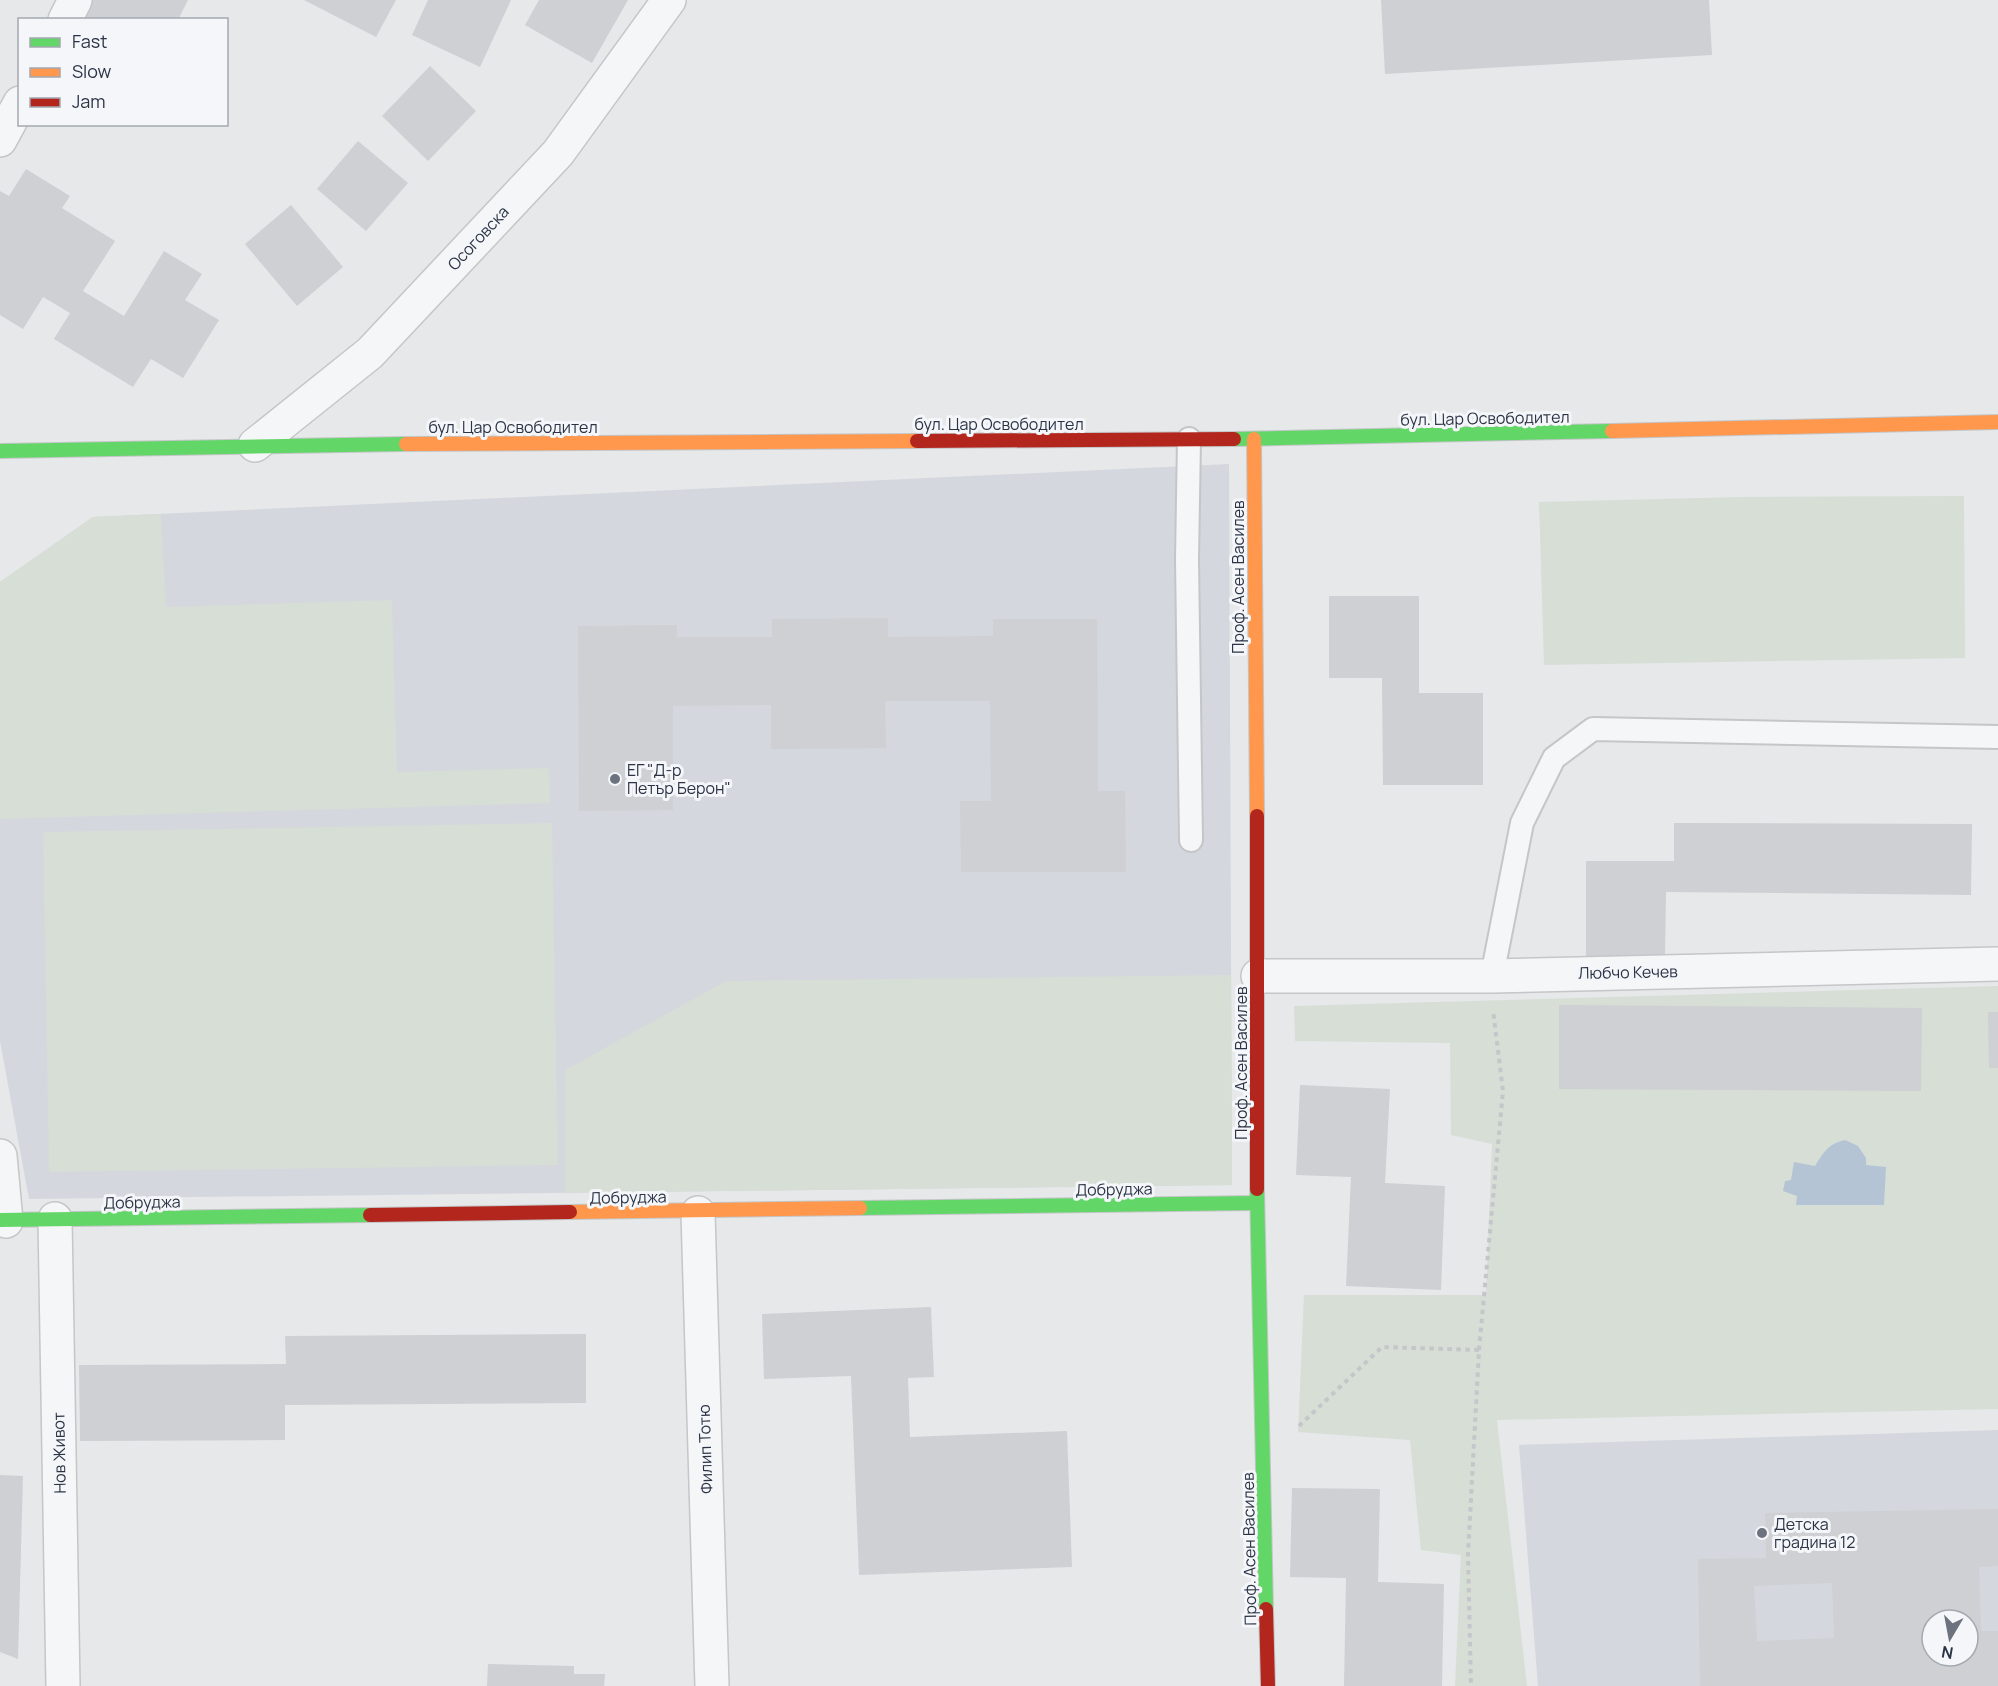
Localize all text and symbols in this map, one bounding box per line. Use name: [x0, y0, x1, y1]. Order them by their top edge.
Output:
legend: [18, 18, 228, 126]
text: Fast: [72, 29, 107, 53]
text: Slow: [72, 59, 112, 83]
text: Jam: [72, 89, 106, 113]
street label: Осоговска: [442, 201, 514, 275]
street label: бул. Цар Освободител: [1400, 406, 1570, 430]
street label: бул. Цар Освободител: [914, 413, 1084, 435]
street label: бул. Цар Освободител: [428, 416, 598, 438]
street label: Проф. Асен Василев: [1227, 500, 1249, 654]
place label: ЕГ "Д-р Петър Берон": [627, 759, 731, 799]
marker: ЕГ "Д-р Петър Берон": [608, 772, 622, 786]
street label: Любчо Кечев: [1578, 960, 1678, 984]
street label: Проф. Асен Василев: [1230, 986, 1252, 1140]
street label: Добруджа: [1075, 1177, 1153, 1201]
street label: Добруджа: [589, 1185, 667, 1209]
street label: Добруджа: [103, 1190, 181, 1214]
street label: Филип Тотю: [692, 1404, 718, 1494]
street label: Нов Живот: [47, 1412, 71, 1494]
street label: Проф. Асен Василев: [1237, 1472, 1261, 1626]
place label: Детска градина 12: [1774, 1513, 1855, 1553]
marker: Детска градина 12: [1755, 1526, 1769, 1540]
north arrow: [1920, 1608, 1980, 1668]
text: N: [1940, 1641, 1955, 1665]

